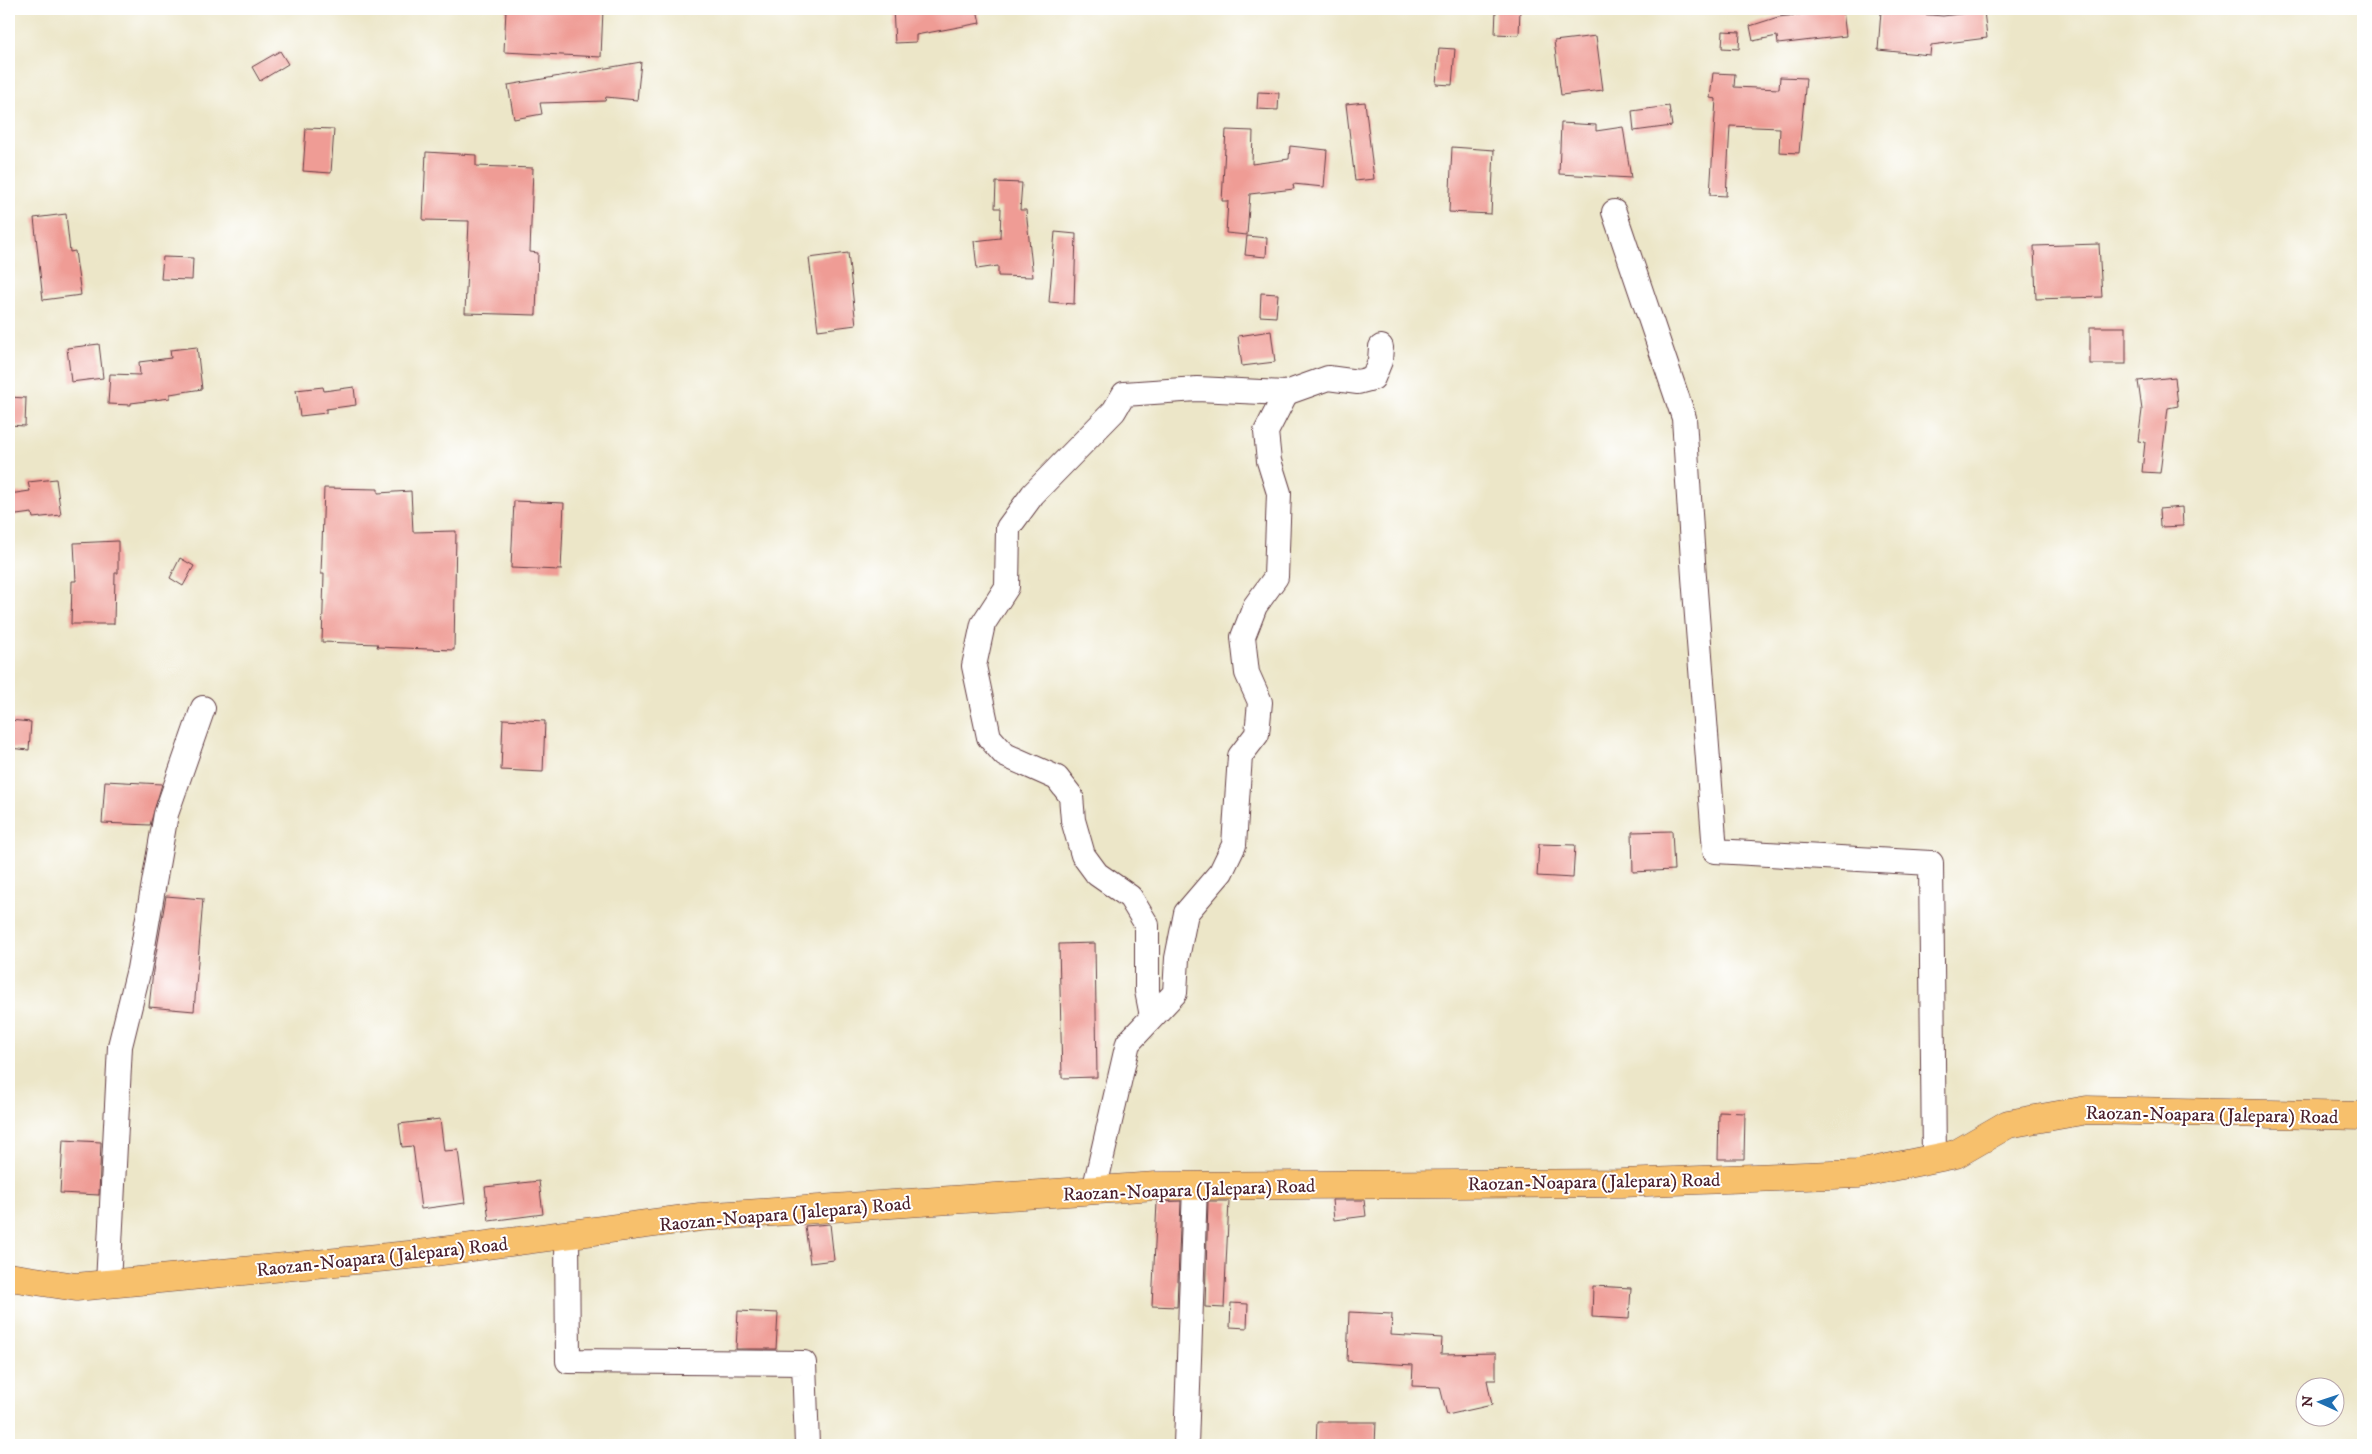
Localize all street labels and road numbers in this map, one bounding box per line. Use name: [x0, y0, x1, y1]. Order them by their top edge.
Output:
street label: Raozan-Noapara (Jalepara) Road: [2085, 1102, 2339, 1129]
street label: Raozan-Noapara (Jalepara) Road: [1467, 1169, 1721, 1196]
street label: Raozan-Noapara (Jalepara) Road: [1062, 1175, 1316, 1206]
street label: Raozan-Noapara (Jalepara) Road: [658, 1192, 913, 1237]
street label: Raozan-Noapara (Jalepara) Road: [255, 1233, 510, 1282]

